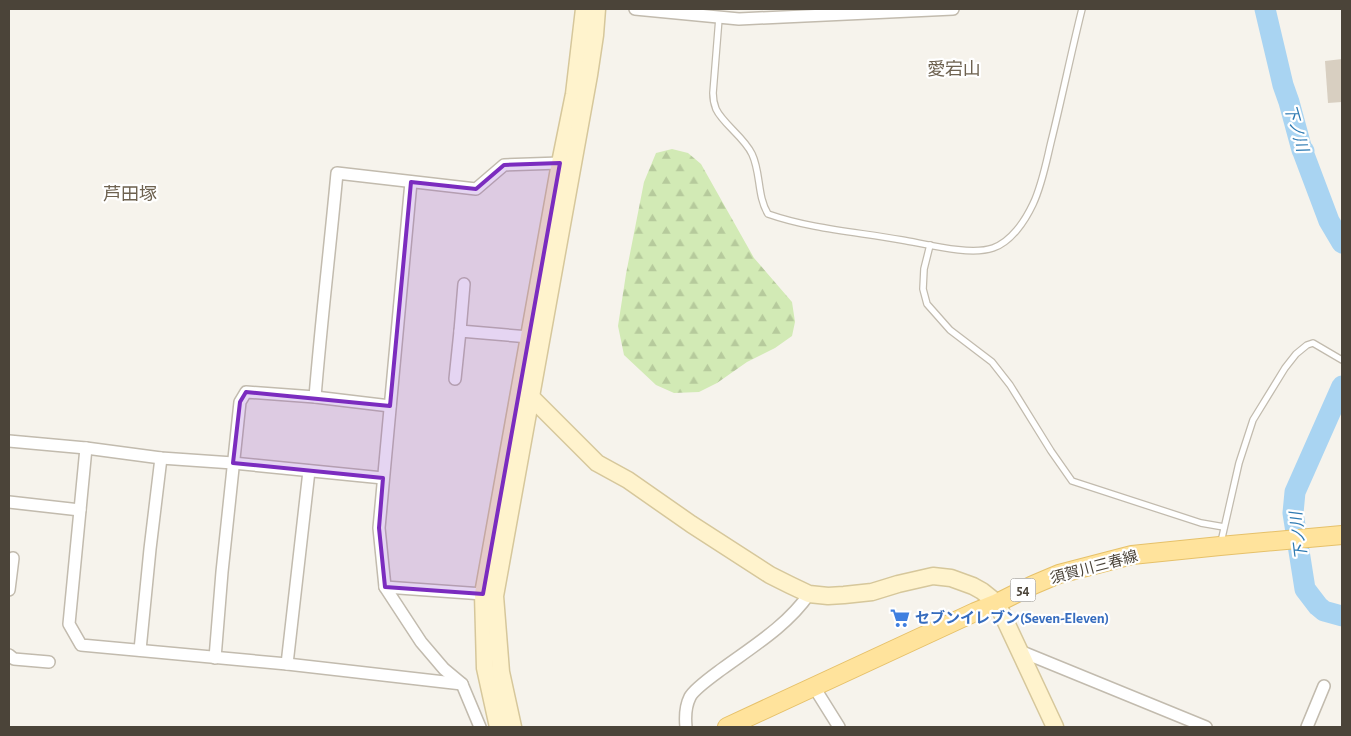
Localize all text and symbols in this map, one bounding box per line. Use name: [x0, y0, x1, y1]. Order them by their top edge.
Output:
district label: 愛宕山: [927, 60, 981, 79]
water label: 下ノ川: [1282, 103, 1311, 155]
district label: 芦田塚: [103, 185, 157, 204]
water label: 下ノ川: [1288, 509, 1310, 561]
street label: 須賀川三春線: [1048, 548, 1140, 586]
road number: 54: [1010, 578, 1036, 602]
supermarket icon: セブンイレブン(Seven-Eleven): [889, 607, 911, 629]
place label: セブンイレブン(Seven-Eleven): [915, 609, 1109, 626]

